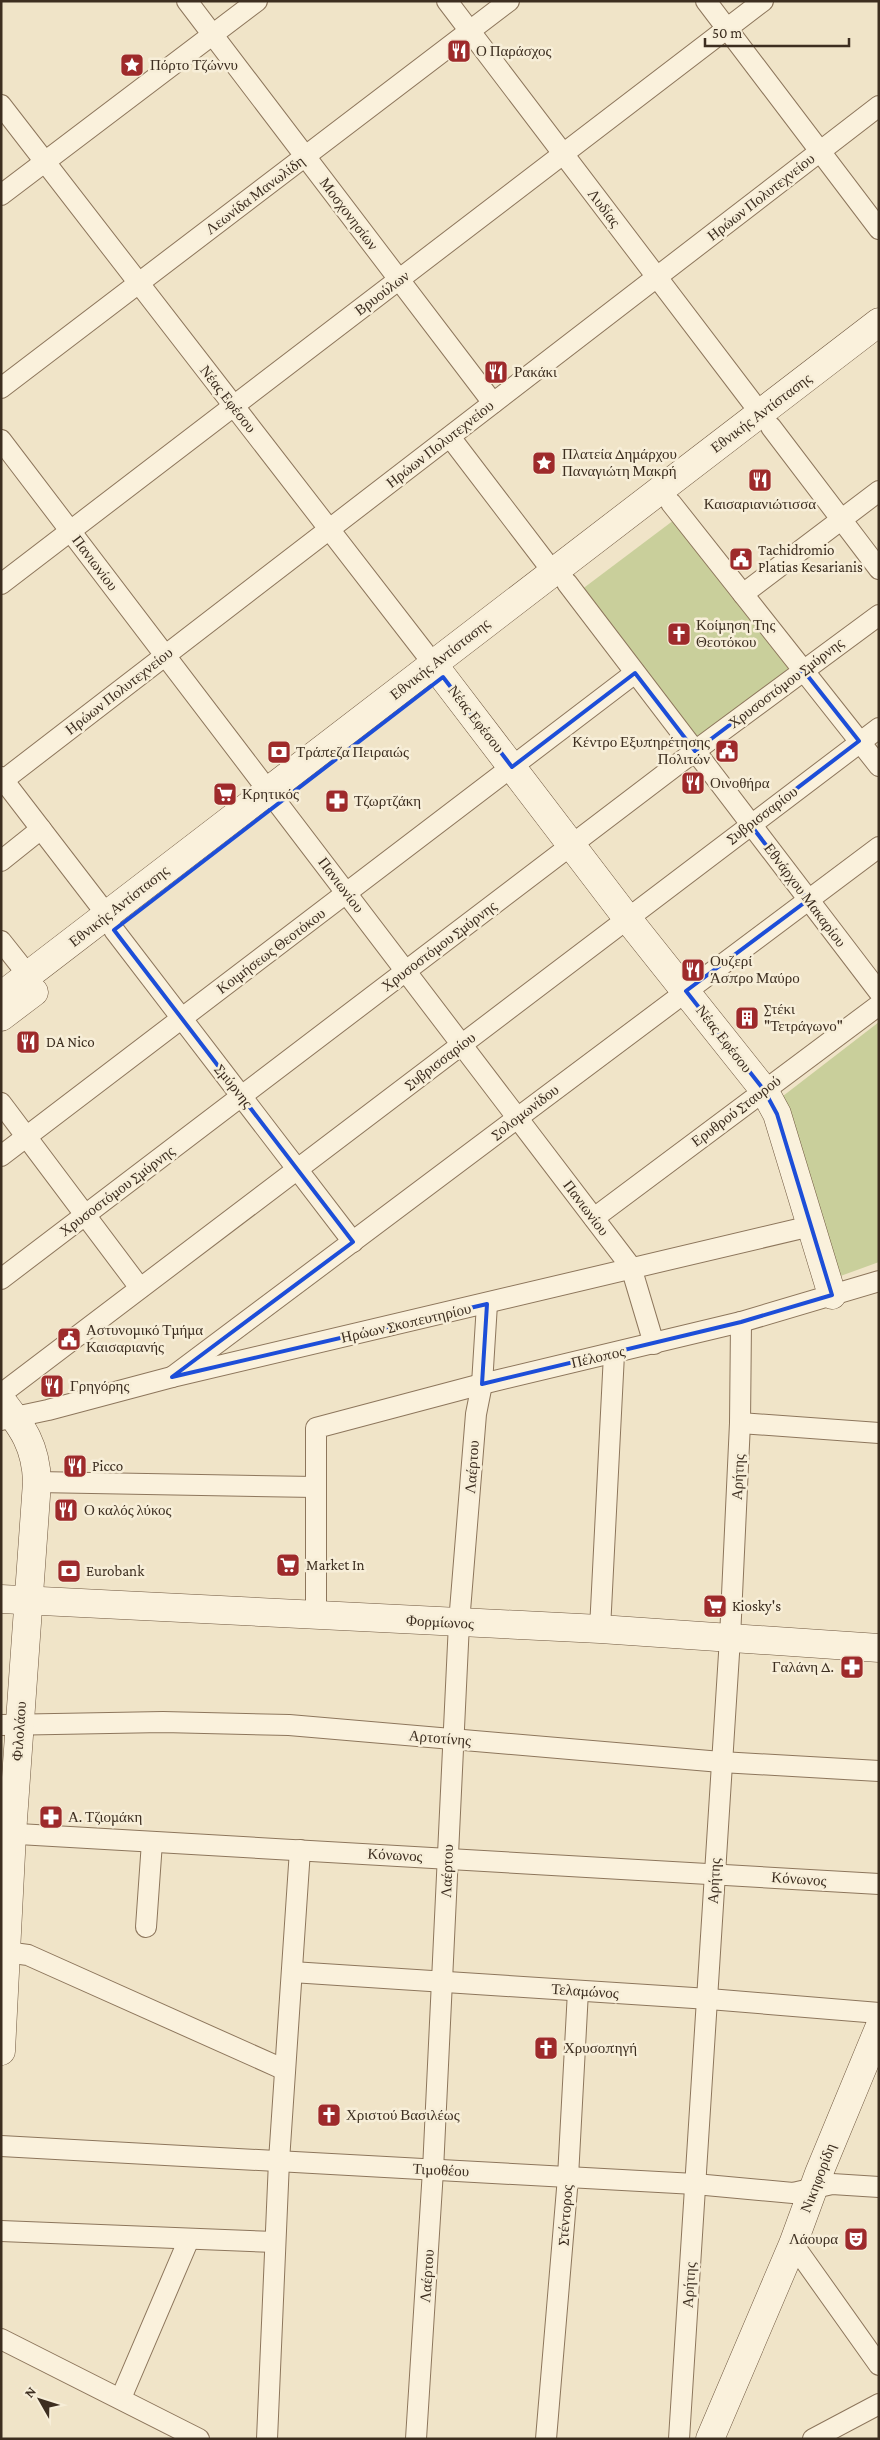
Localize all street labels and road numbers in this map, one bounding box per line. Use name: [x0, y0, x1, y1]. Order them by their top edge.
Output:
street label: Ηρώων Πολυτεχνείου: [704, 150, 818, 244]
street label: Λεωνίδα Μανωλίδη: [202, 153, 308, 237]
street label: Μοσχονησίων: [317, 175, 381, 253]
street label: Λυδίας: [585, 186, 623, 230]
street label: Βρυούλων: [352, 267, 412, 319]
street label: Νέας Εφέσου: [197, 362, 259, 436]
street label: Εθνικής Αντίστασης: [708, 370, 814, 456]
street label: Ηρώων Πολυτεχνείου: [383, 397, 497, 491]
street label: Πανιωνίου: [69, 532, 121, 594]
street label: Εθνικής Αντίστασης: [387, 615, 493, 703]
street label: Χρυσοστόμου Σμύρνης: [725, 635, 847, 732]
street label: Ηρώων Πολυτεχνείου: [62, 644, 176, 738]
street label: Νέας Εφέσου: [445, 682, 507, 756]
street label: Συβρισσαρίου: [724, 783, 800, 847]
street label: Εθνάρχου Μακαρίου: [761, 840, 849, 950]
street label: Πανιωνίου: [315, 854, 367, 916]
street label: Εθνικής Αντίστασης: [66, 862, 172, 950]
street label: Χρυσοστόμου Σμύρνης: [378, 898, 500, 995]
street label: Κοιμήσεως Θεοτόκου: [214, 905, 329, 998]
street label: Νέας Εφέσου: [693, 1002, 755, 1076]
street label: Συβρισσαρίου: [402, 1029, 478, 1093]
street label: Σμύρνης: [211, 1061, 256, 1112]
street label: Ερυθρού Σταυρού: [688, 1072, 784, 1150]
street label: Σολομωνίδου: [488, 1081, 562, 1143]
street label: Χρυσοστόμου Σμύρνης: [56, 1143, 178, 1240]
street label: Πανιωνίου: [560, 1177, 612, 1239]
street label: Ηρώων Σκοπευτηρίου: [339, 1300, 473, 1346]
street label: Πέλοπος: [570, 1343, 626, 1371]
street label: Λαέρτου: [462, 1440, 482, 1494]
street label: Αρήτης: [729, 1454, 747, 1500]
street label: Φορμίωνος: [406, 1612, 474, 1633]
street label: Φιλολάου: [9, 1701, 29, 1761]
street label: Αρτοτίνης: [408, 1727, 472, 1749]
street label: Λαέρτου: [438, 1844, 456, 1898]
street label: Κόνωνος: [367, 1846, 423, 1864]
street label: Αρήτης: [705, 1858, 723, 1904]
street label: Κόνωνος: [771, 1869, 827, 1889]
street label: Τελαμώνος: [551, 1981, 619, 2002]
street label: Νικηφορίδη: [797, 2141, 839, 2215]
street label: Τιμοθέου: [412, 2161, 470, 2180]
street label: Στέντορος: [554, 2184, 576, 2246]
street label: Λαέρτου: [417, 2249, 437, 2303]
street label: Αρήτης: [679, 2261, 699, 2308]

